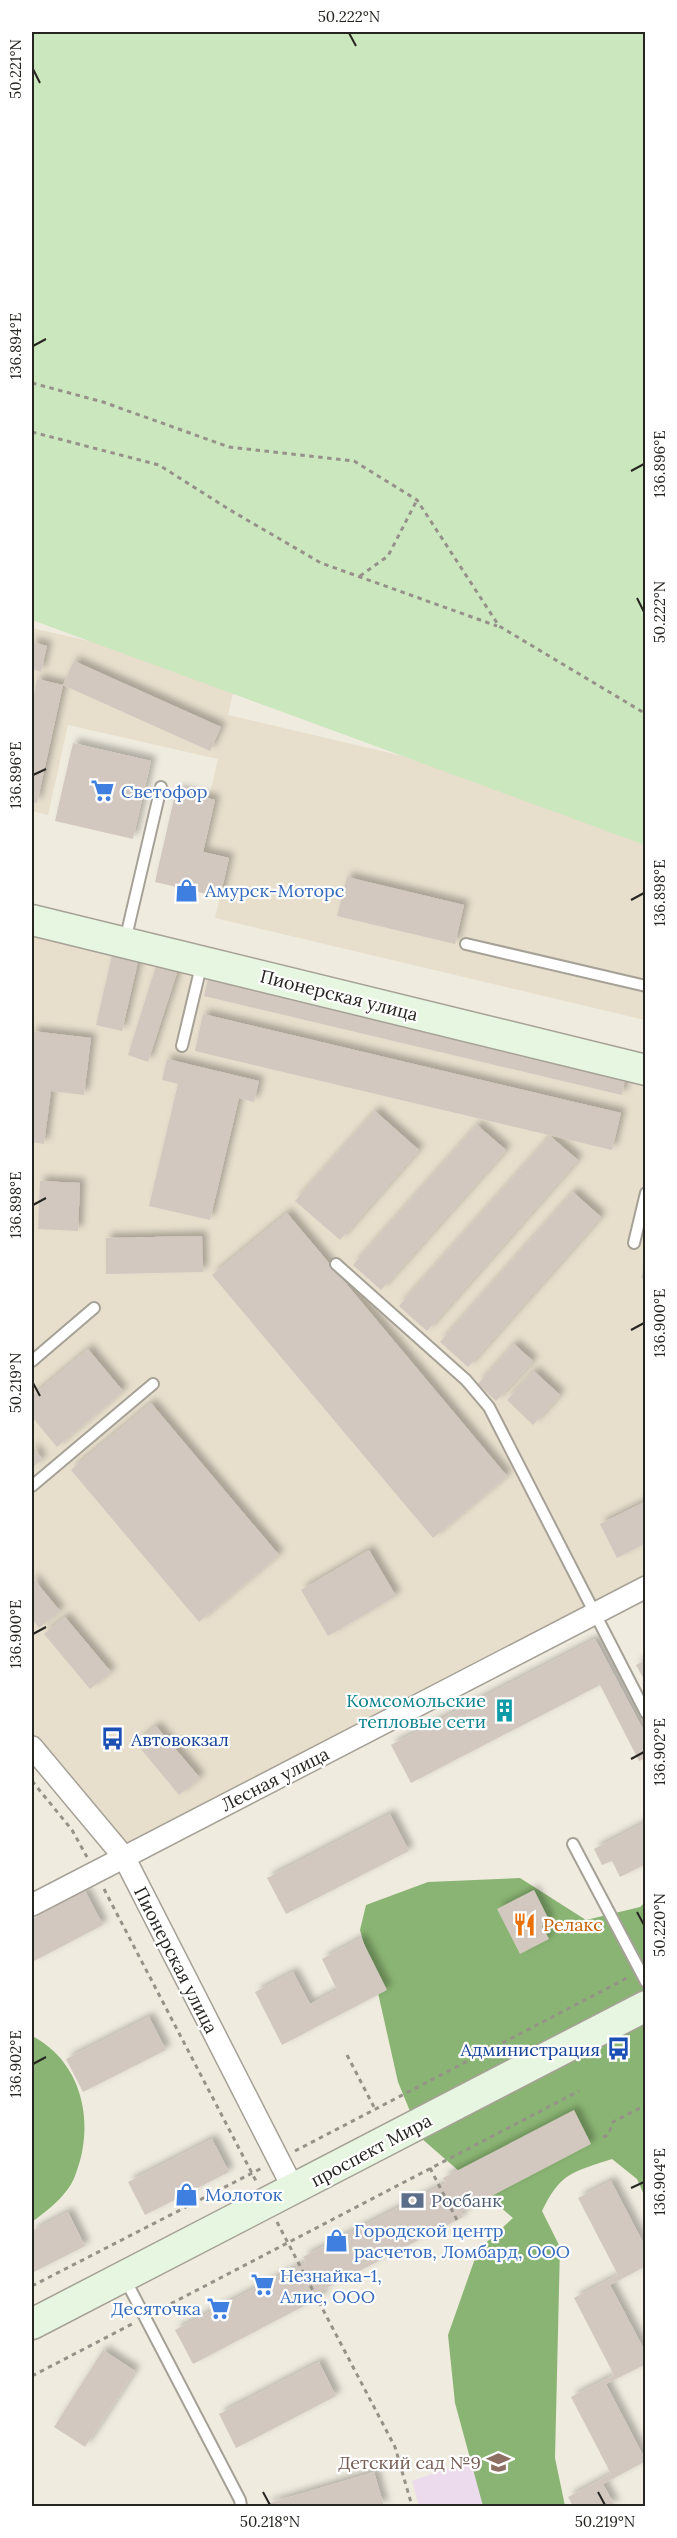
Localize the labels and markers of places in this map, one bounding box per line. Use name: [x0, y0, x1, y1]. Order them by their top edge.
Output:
supermarket icon: Светофор: [90, 778, 116, 804]
place label: Светофор: [121, 780, 207, 803]
shop icon: Амурск-Моторс: [174, 877, 200, 903]
place label: Амурск-Моторс: [204, 879, 344, 902]
place label: Комсомольские тепловые сети: [346, 1689, 486, 1733]
building icon: Комсомольские тепловые сети: [491, 1697, 517, 1723]
bus stop icon: Автовокзал: [100, 1726, 126, 1752]
place label: Автовокзал: [130, 1728, 229, 1751]
restaurant icon: Релакс: [512, 1911, 538, 1937]
place label: Релакс: [543, 1913, 603, 1936]
bus stop icon: Администрация: [605, 2036, 631, 2062]
place label: Администрация: [459, 2038, 600, 2061]
shop icon: Молоток: [174, 2181, 200, 2207]
place label: Молоток: [205, 2183, 283, 2206]
bank icon: Росбанк: [400, 2187, 426, 2213]
place label: Росбанк: [431, 2189, 502, 2212]
place label: Городской центр расчетов, Ломбард, ООО: [354, 2219, 570, 2263]
shop icon: Городской центр расчетов, Ломбард, ООО: [323, 2227, 349, 2253]
place label: Незнайка-1, Алис, ООО: [279, 2264, 382, 2308]
supermarket icon: Незнайка-1, Алис, ООО: [249, 2272, 275, 2298]
supermarket icon: Десяточка: [206, 2295, 232, 2321]
place label: Десяточка: [111, 2297, 201, 2320]
school or university icon: Детский сад №9: [486, 2449, 512, 2475]
place label: Детский сад №9: [338, 2451, 481, 2474]

